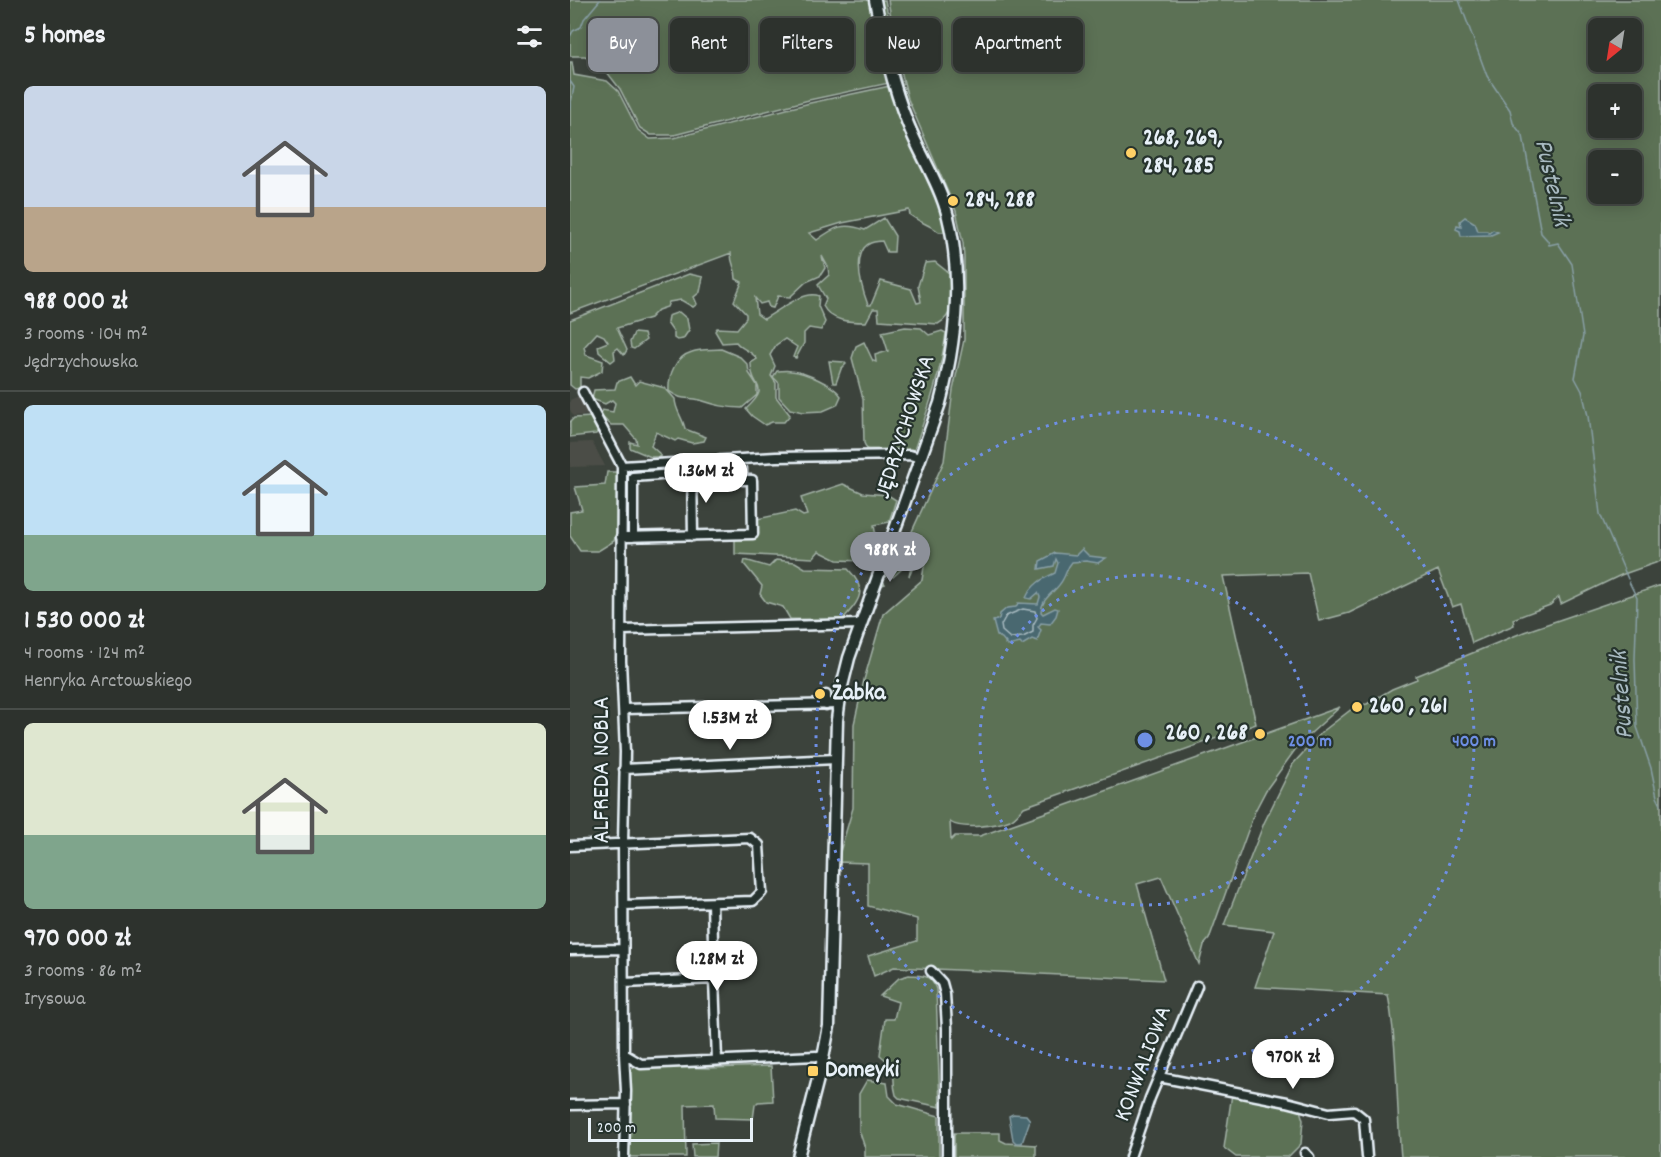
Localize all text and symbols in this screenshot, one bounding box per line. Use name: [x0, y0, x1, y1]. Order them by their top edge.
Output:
text: 5 homes: [24, 18, 106, 55]
chip: Buy: [588, 18, 658, 72]
chip: Rent: [670, 18, 748, 72]
chip: Filters: [760, 18, 854, 72]
chip: New: [866, 18, 941, 72]
chip: Apartment: [953, 18, 1083, 72]
north arrow: [1588, 18, 1642, 72]
map controls: [1588, 18, 1642, 204]
icon: filters: [513, 20, 546, 53]
button: +: [1588, 84, 1642, 138]
place label: 268, 269, 284, 285: [1143, 122, 1223, 184]
icon: home: [231, 125, 339, 233]
water label: Pustelnik: [1523, 136, 1580, 233]
marker: 268, 269, 284, 285: [1124, 146, 1138, 160]
button: −: [1588, 150, 1642, 204]
place label: 284, 288: [965, 184, 1035, 218]
marker: 284, 288: [946, 194, 960, 208]
text: 988 000 zł: [24, 284, 128, 321]
text: 3 rooms · 104 m²: [24, 321, 148, 349]
text: Jędrzychowska: [24, 349, 138, 377]
street label: JĘDRZYCHOWSKA: [867, 351, 945, 503]
icon: home: [231, 444, 339, 552]
pin: 1.36M zł: [644, 453, 768, 504]
text: 1.36M zł: [678, 458, 734, 486]
pin: 988K zł: [835, 532, 945, 583]
text: 988K zł: [864, 537, 916, 565]
text: 1 530 000 zł: [24, 603, 144, 640]
text: 4 rooms · 124 m²: [24, 640, 145, 668]
water label: Pustelnik: [1601, 647, 1645, 740]
text: Henryka Arctowskiego: [24, 668, 192, 696]
place label: Żabka: [832, 677, 886, 711]
marker: Żabka: [813, 687, 827, 701]
place label: 260 , 261: [1369, 690, 1447, 724]
street label: ALFREDA NOBLA: [586, 696, 620, 844]
pin: 1.53M zł: [668, 700, 792, 751]
marker: 260 , 261: [1350, 700, 1364, 714]
text: 1.53M zł: [703, 705, 757, 733]
place label: 260 , 268: [1165, 717, 1248, 751]
marker: 260 , 268: [1253, 727, 1267, 741]
centre of rings: [1135, 730, 1155, 750]
text: 200 m: [1288, 730, 1332, 755]
text: 400 m: [1452, 730, 1496, 755]
icon: home: [231, 762, 339, 870]
text: 970 000 zł: [24, 921, 131, 958]
pin: 1.28M zł: [655, 941, 779, 992]
text: 1.28M zł: [690, 946, 744, 974]
text: 3 rooms · 86 m²: [24, 958, 142, 986]
text: Irysowa: [24, 986, 85, 1014]
street label: KONWALIOWA: [1106, 1001, 1182, 1127]
pin: 970K zł: [1238, 1039, 1348, 1090]
text: 970K zł: [1266, 1044, 1320, 1072]
place label: Domeyki: [825, 1054, 900, 1088]
marker: Domeyki: [806, 1064, 820, 1078]
scale bar: [588, 1115, 753, 1142]
text: 200 m: [597, 1117, 636, 1140]

